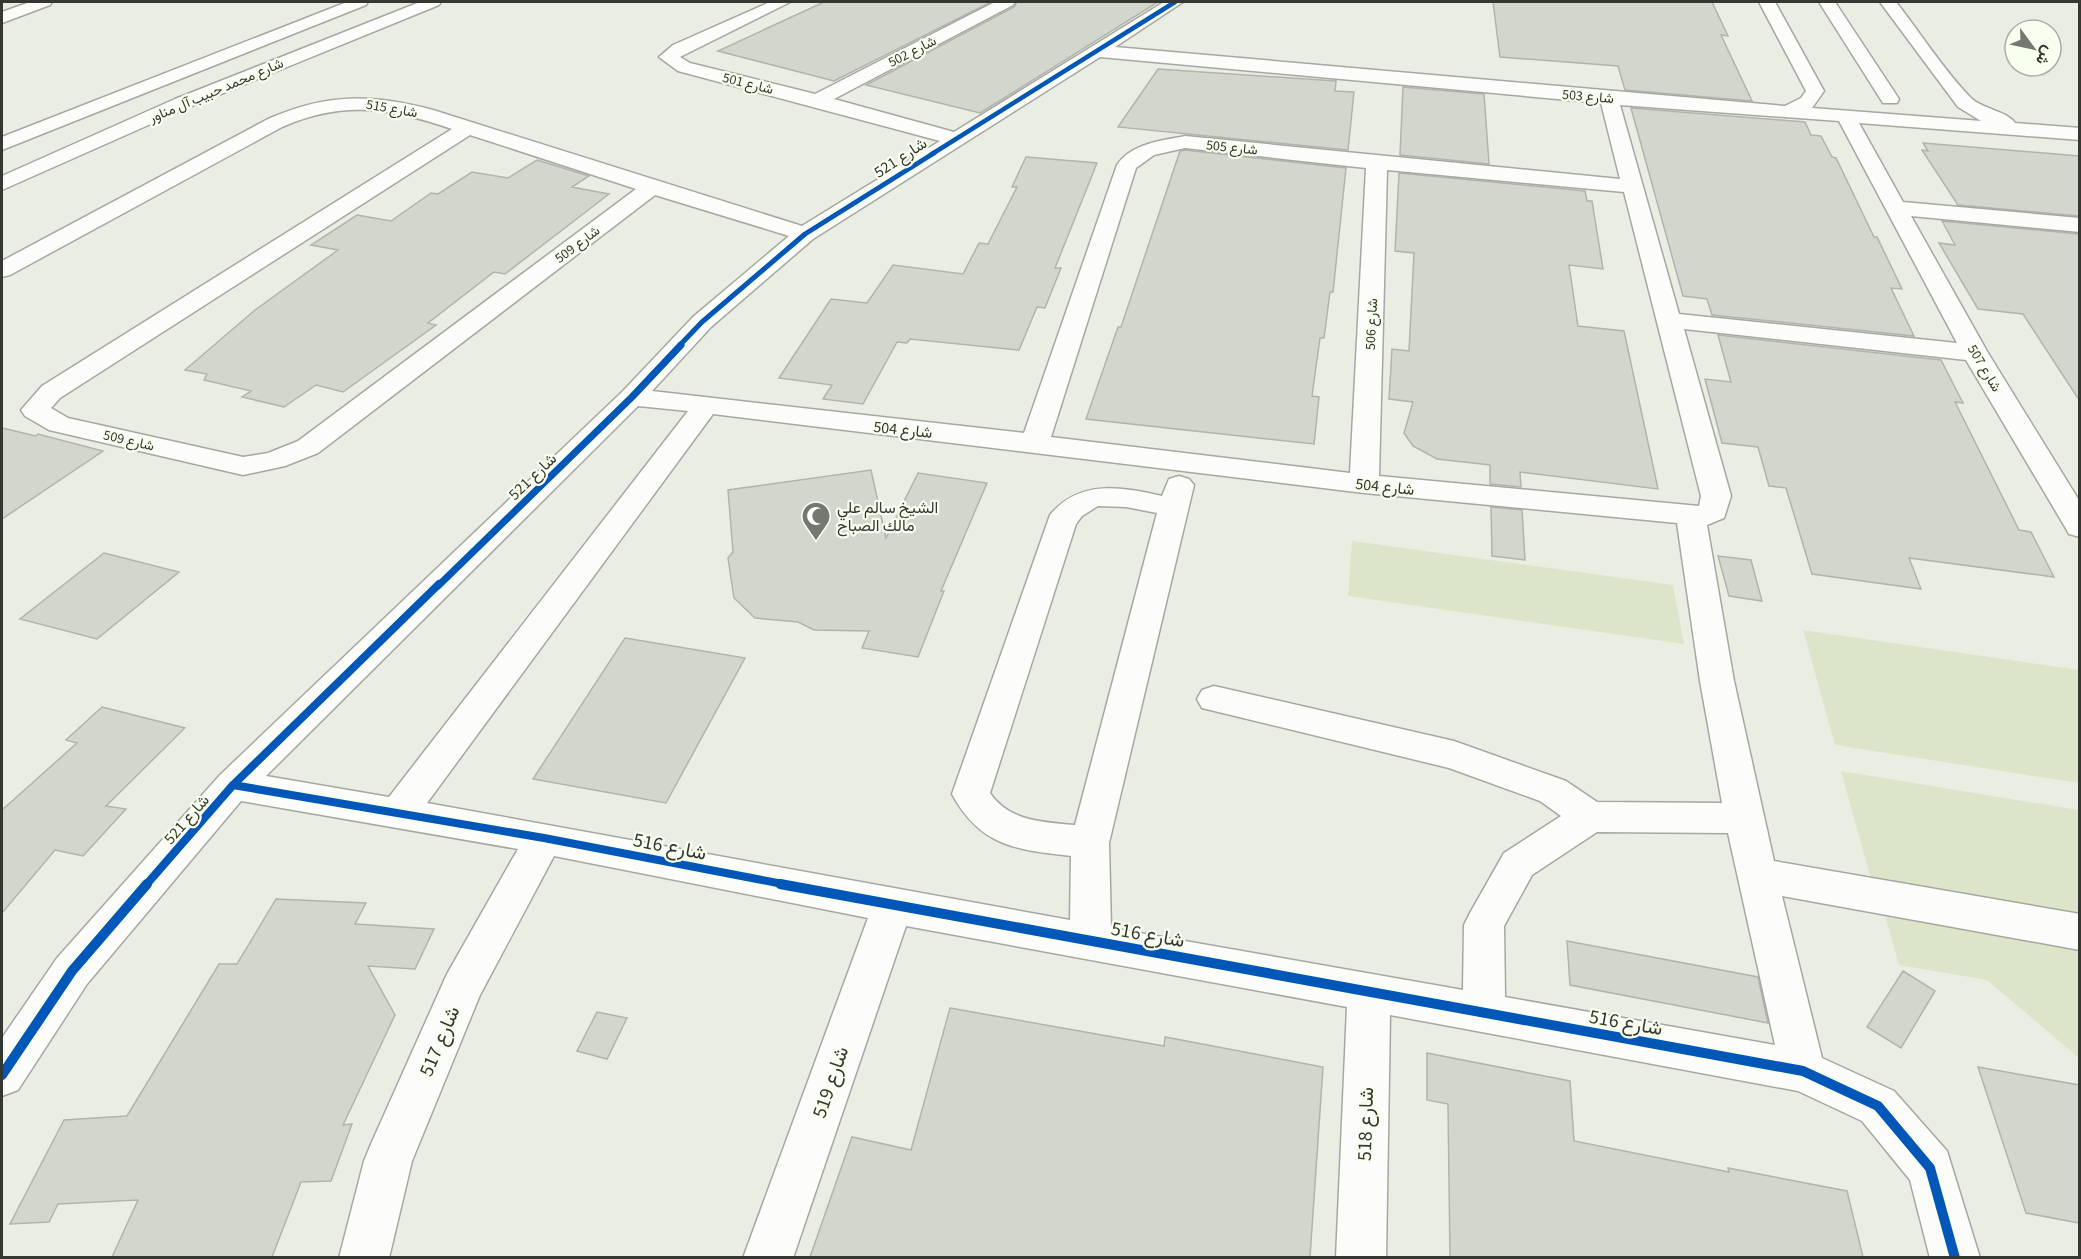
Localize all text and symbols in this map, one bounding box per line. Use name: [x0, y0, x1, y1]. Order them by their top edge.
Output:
north arrow: [2003, 18, 2063, 78]
street label: شارع 502: [885, 31, 940, 73]
text: ش: [2030, 42, 2059, 70]
street label: شارع محمد حبيب آل مناور: [145, 54, 287, 129]
street label: شارع 501: [720, 68, 775, 100]
street label: شارع 503: [1561, 85, 1615, 109]
street label: شارع 515: [365, 95, 419, 123]
street label: شارع 521: [870, 132, 931, 183]
street label: شارع 505: [1205, 135, 1259, 161]
street label: شارع 509: [551, 221, 604, 268]
street label: شارع 506: [1361, 298, 1383, 350]
street label: شارع 507: [1962, 341, 2006, 396]
street label: شارع 504: [872, 416, 934, 444]
street label: شارع 509: [101, 425, 156, 457]
street label: شارع 521: [504, 448, 562, 505]
street label: شارع 504: [1354, 473, 1416, 501]
place label: الشيخ سالم علي مالك الصباح: [837, 497, 938, 537]
mosque icon: الشيخ سالم علي مالك الصباح: [800, 500, 832, 542]
street label: شارع 521: [159, 790, 214, 849]
street label: شارع 516: [631, 826, 709, 868]
street label: شارع 516: [1109, 915, 1187, 955]
street label: شارع 517: [413, 1002, 467, 1081]
street label: شارع 516: [1587, 1003, 1665, 1043]
street label: شارع 519: [806, 1043, 856, 1122]
street label: شارع 518: [1351, 1087, 1381, 1162]

